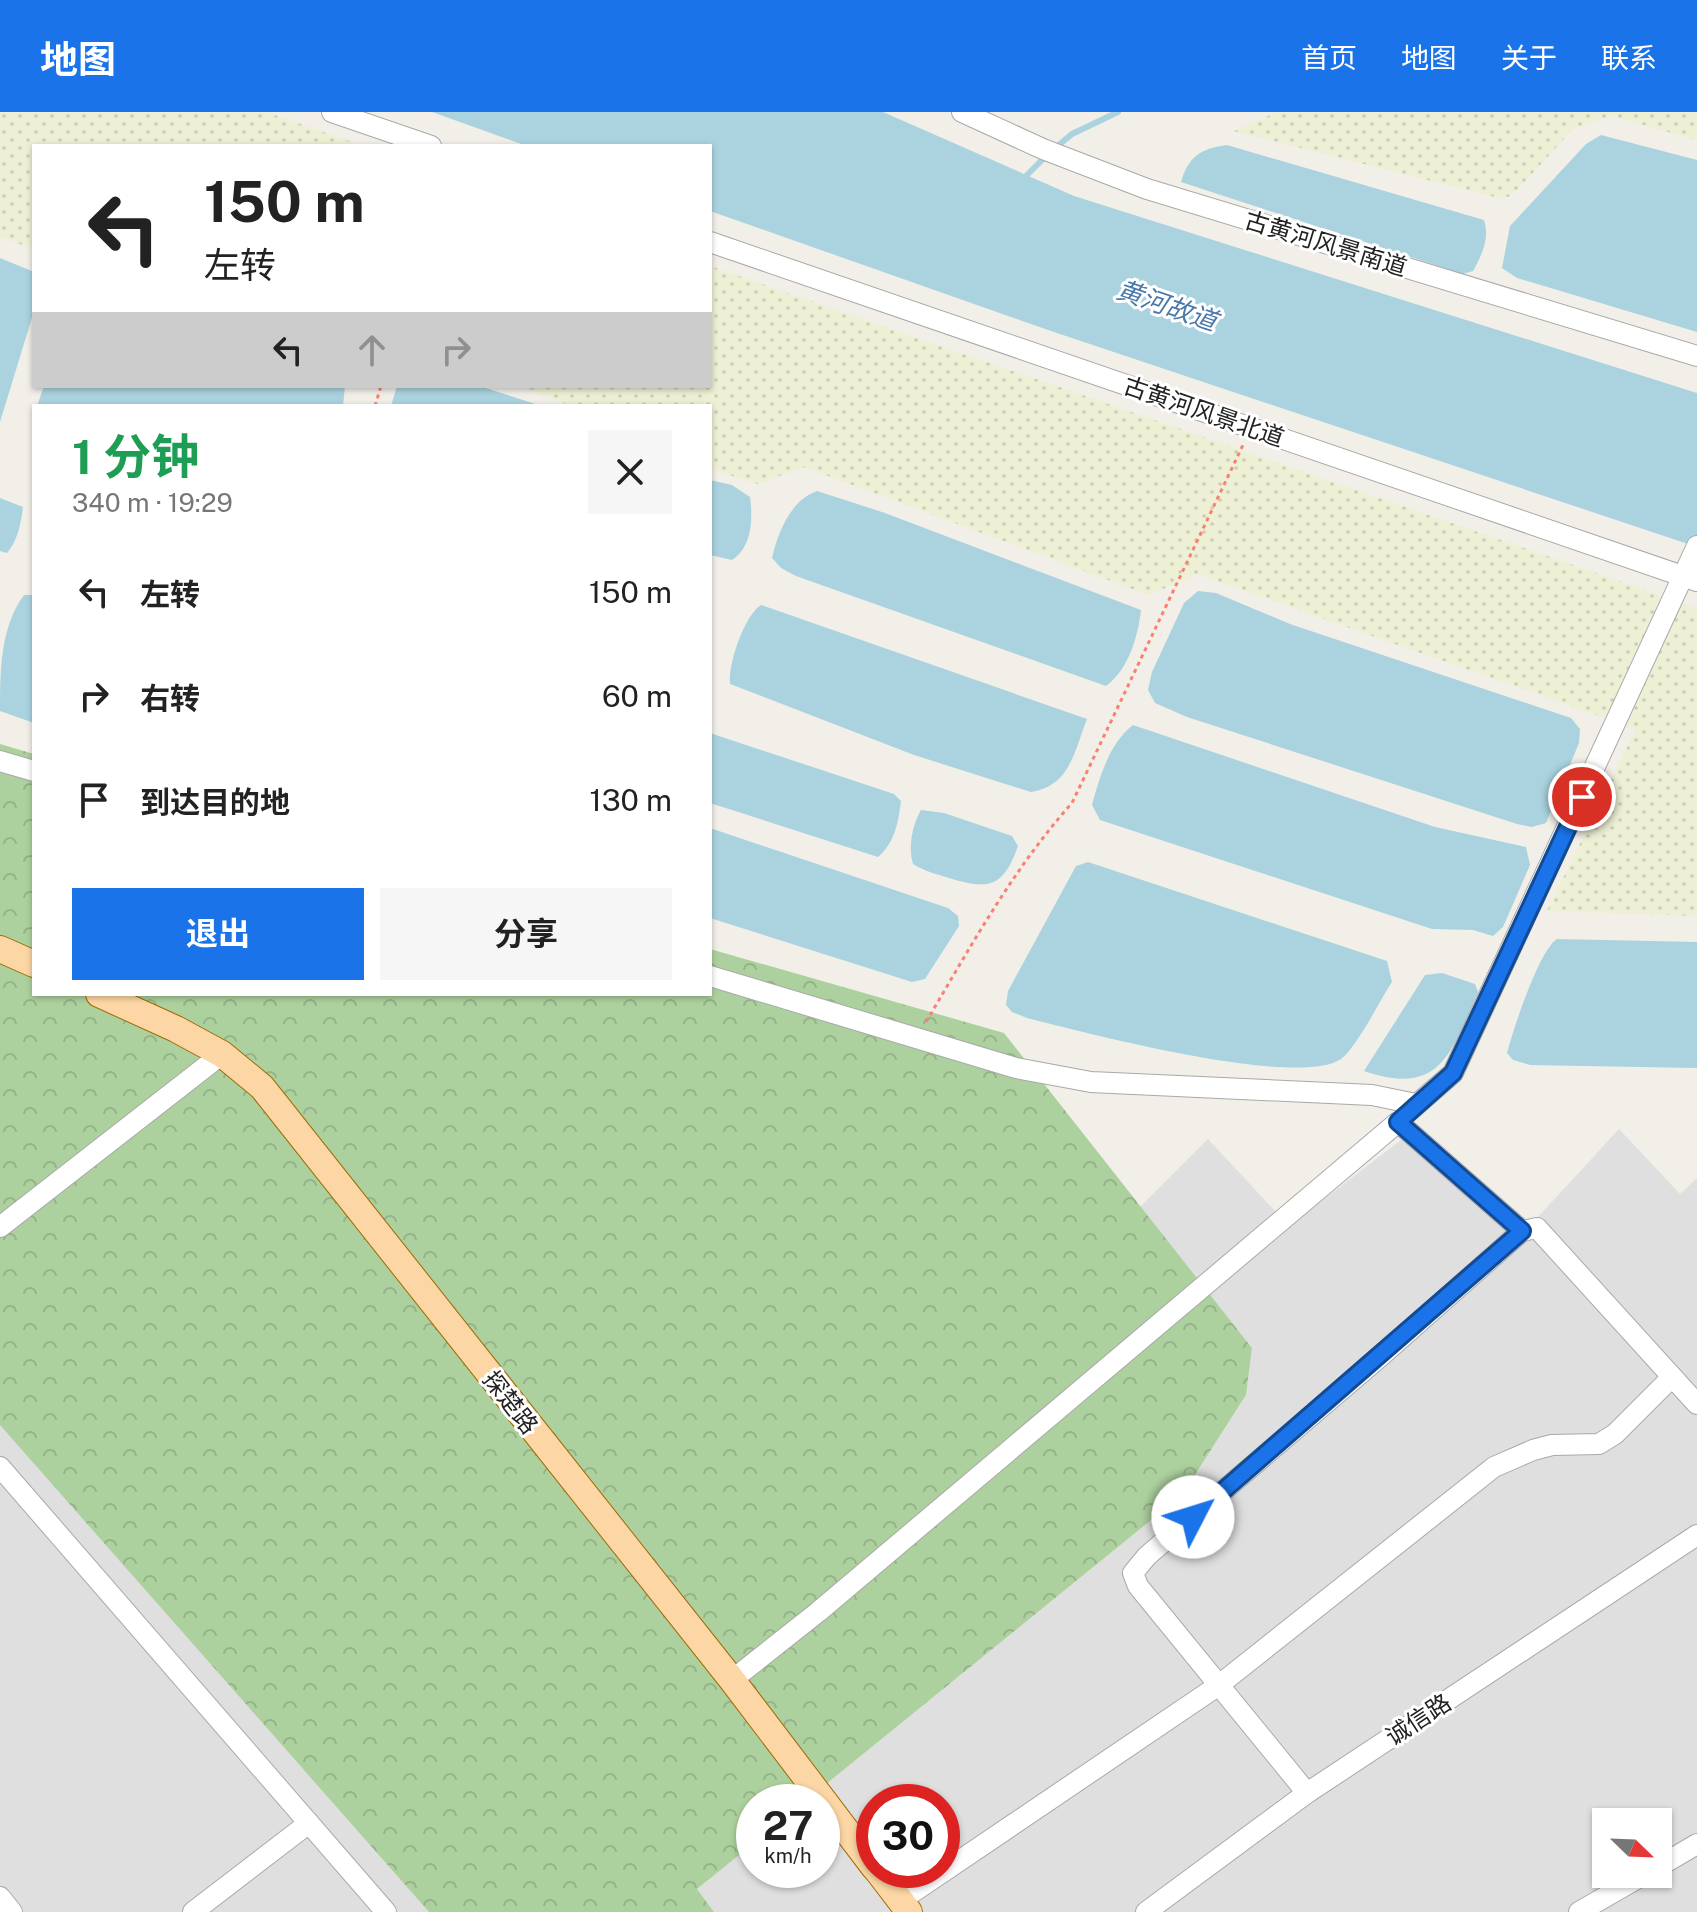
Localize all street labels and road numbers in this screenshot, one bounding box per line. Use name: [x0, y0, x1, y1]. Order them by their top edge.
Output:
street label: 古黄河风景南道: [1242, 205, 1410, 281]
street label: 古黄河风景北道: [1120, 370, 1288, 452]
street label: 探楚路: [478, 1365, 544, 1439]
street label: 诚信路: [1380, 1688, 1456, 1750]

